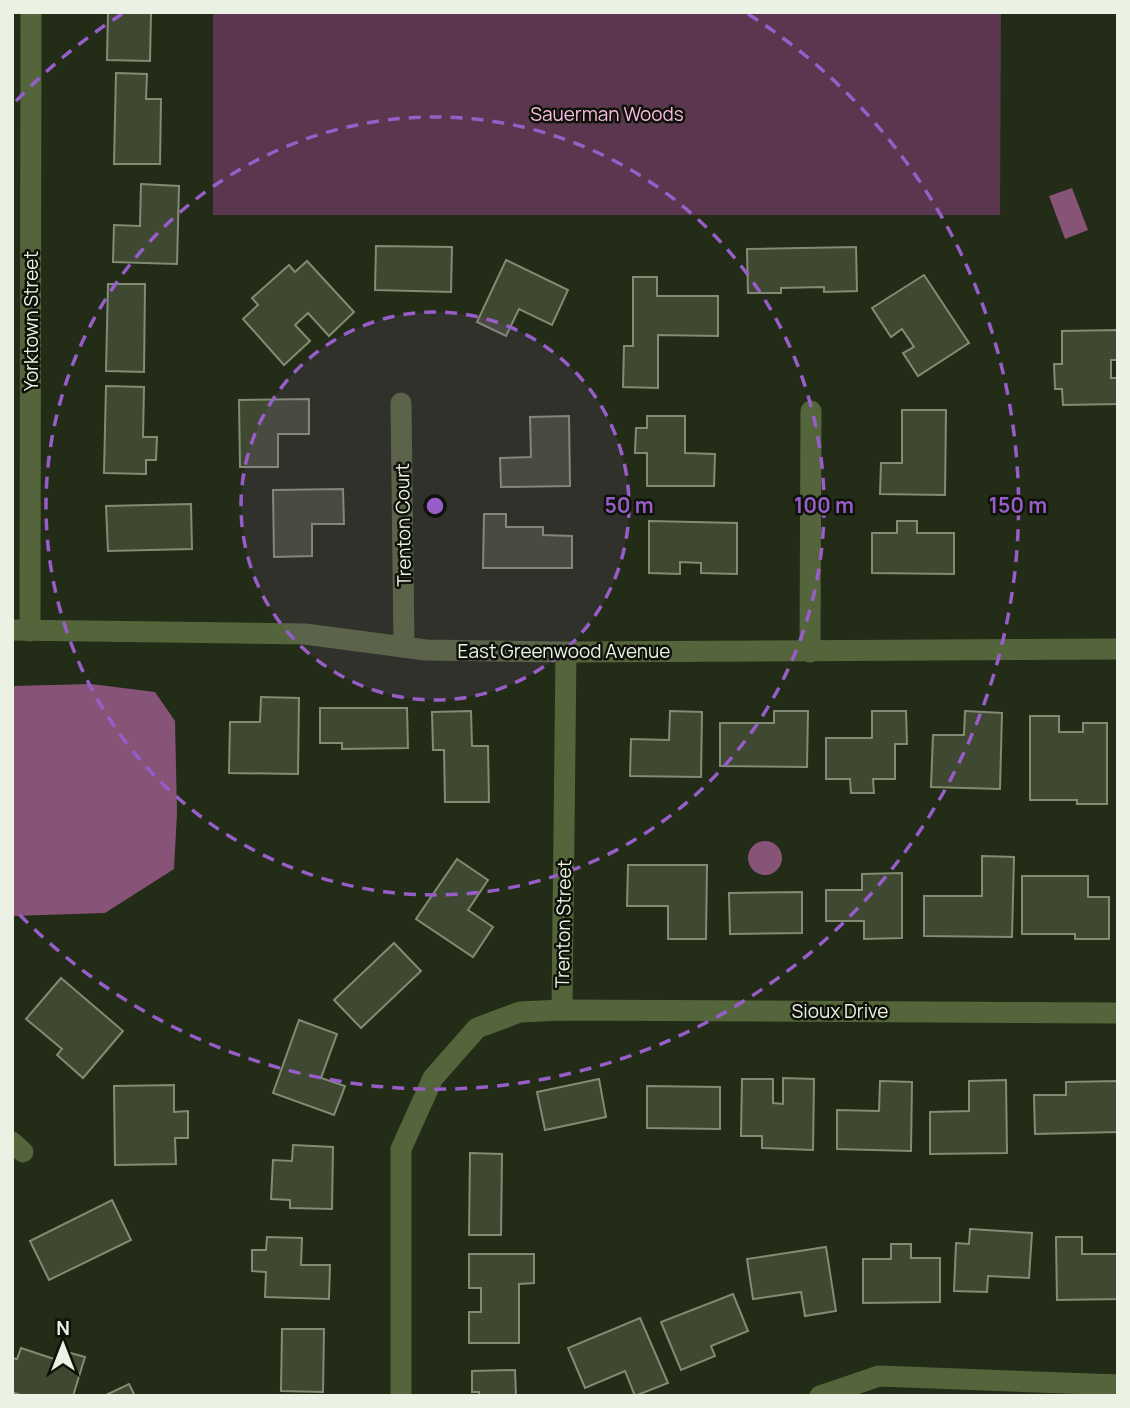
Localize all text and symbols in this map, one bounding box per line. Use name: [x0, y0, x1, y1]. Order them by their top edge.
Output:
park label: Sauerman Woods: [530, 101, 684, 127]
street label: Yorktown Street: [18, 251, 44, 391]
street label: Trenton Court: [389, 463, 417, 587]
text: 50 m: [604, 491, 654, 519]
text: 100 m: [794, 491, 854, 519]
text: 150 m: [989, 491, 1047, 519]
centre of rings: [423, 494, 447, 518]
street label: East Greenwood Avenue: [458, 638, 670, 664]
street label: Trenton Street: [549, 860, 577, 988]
street label: Sioux Drive: [792, 998, 888, 1024]
north arrow: [28, 1310, 98, 1380]
text: N: [56, 1315, 70, 1341]

